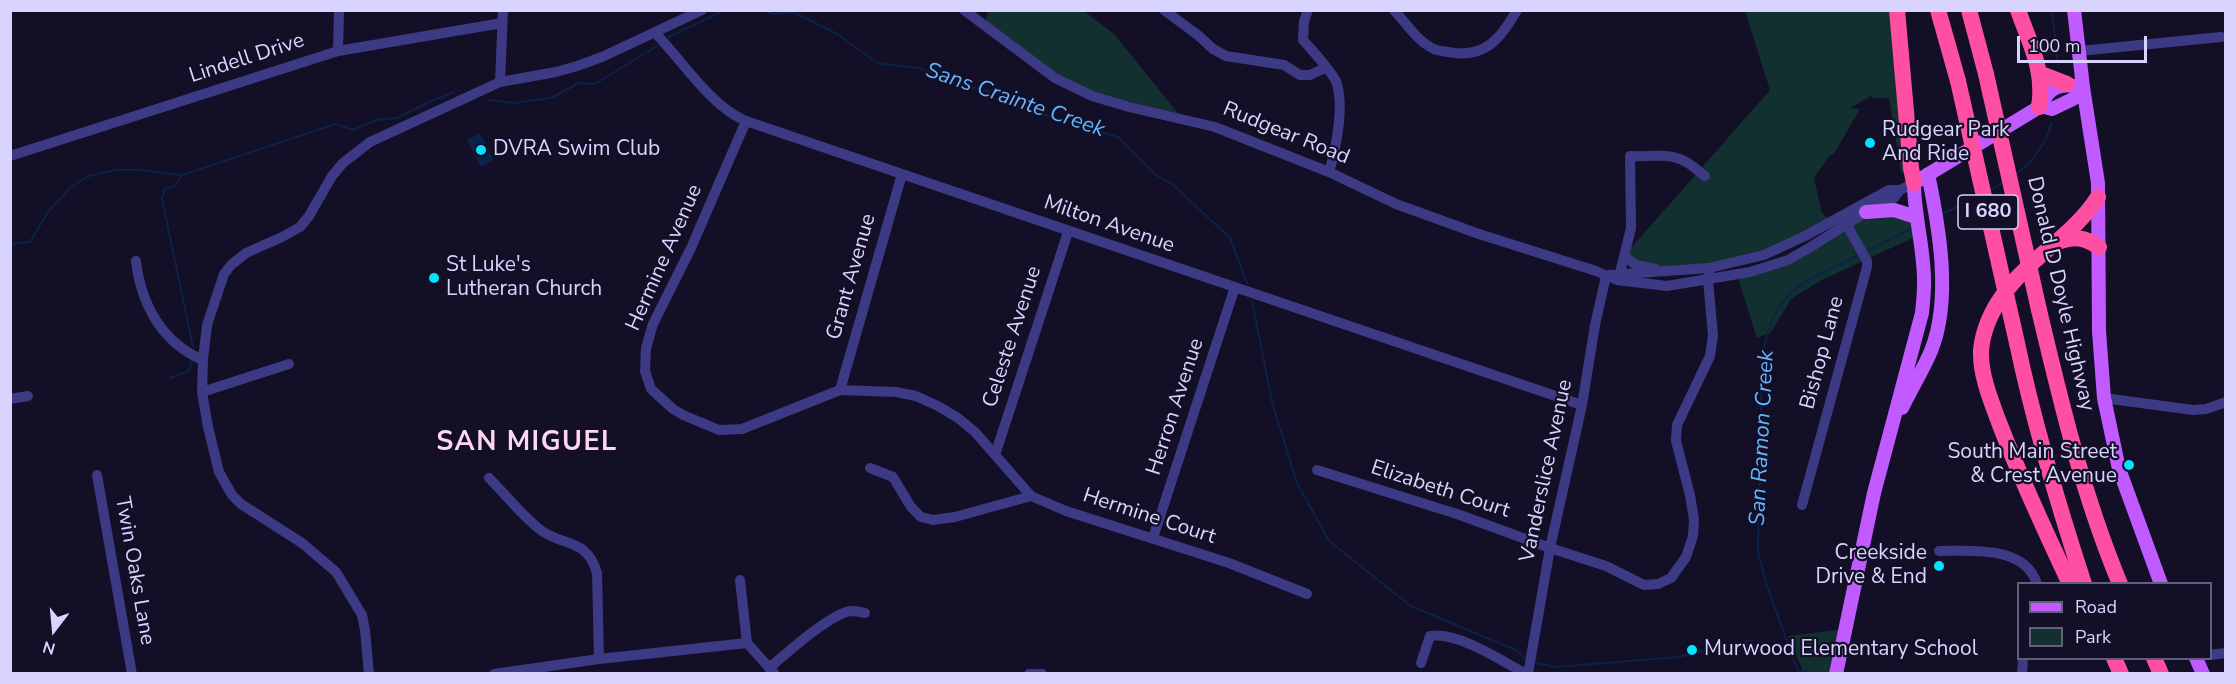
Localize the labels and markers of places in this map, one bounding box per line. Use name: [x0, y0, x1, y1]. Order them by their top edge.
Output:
place label: Rudgear Park And Ride: [1882, 118, 2010, 168]
marker: Rudgear Park And Ride: [1863, 136, 1877, 150]
place label: DVRA Swim Club: [493, 137, 660, 163]
marker: DVRA Swim Club: [474, 143, 488, 157]
place label: St Luke's Lutheran Church: [446, 253, 602, 303]
marker: St Luke's Lutheran Church: [427, 271, 441, 285]
place label: South Main Street & Crest Avenue: [1947, 440, 2117, 490]
marker: South Main Street & Crest Avenue: [2122, 458, 2136, 472]
place label: Creekside Drive & End: [1815, 541, 1927, 591]
marker: Creekside Drive & End: [1932, 559, 1946, 573]
place label: Murwood Elementary School: [1704, 637, 1978, 663]
marker: Murwood Elementary School: [1685, 643, 1699, 657]

